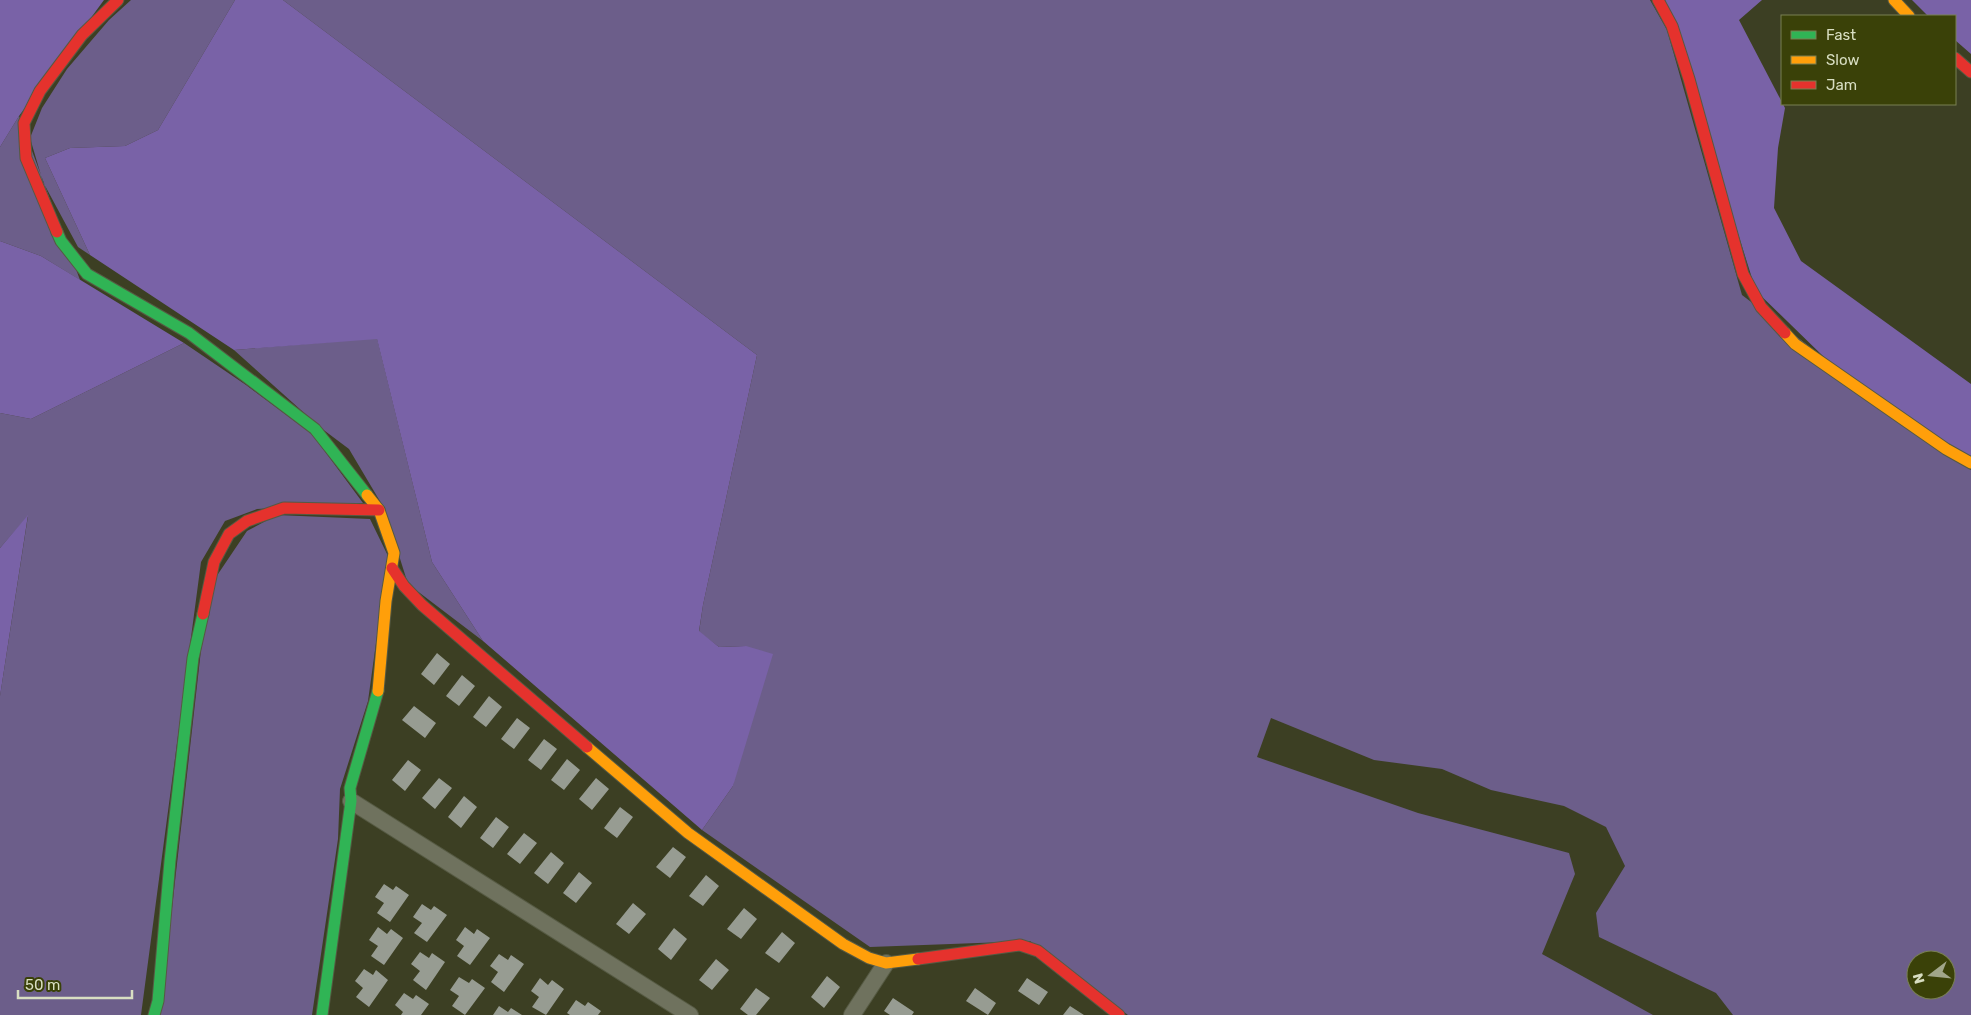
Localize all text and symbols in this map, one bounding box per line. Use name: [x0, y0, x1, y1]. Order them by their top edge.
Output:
legend: [1781, 15, 1956, 105]
text: Fast: [1826, 26, 1856, 44]
text: Slow: [1826, 51, 1859, 69]
text: Jam: [1826, 76, 1857, 94]
north arrow: [1906, 950, 1956, 1000]
scale bar: [18, 968, 131, 1000]
text: N: [1909, 971, 1929, 986]
text: 50 m: [25, 976, 60, 994]

